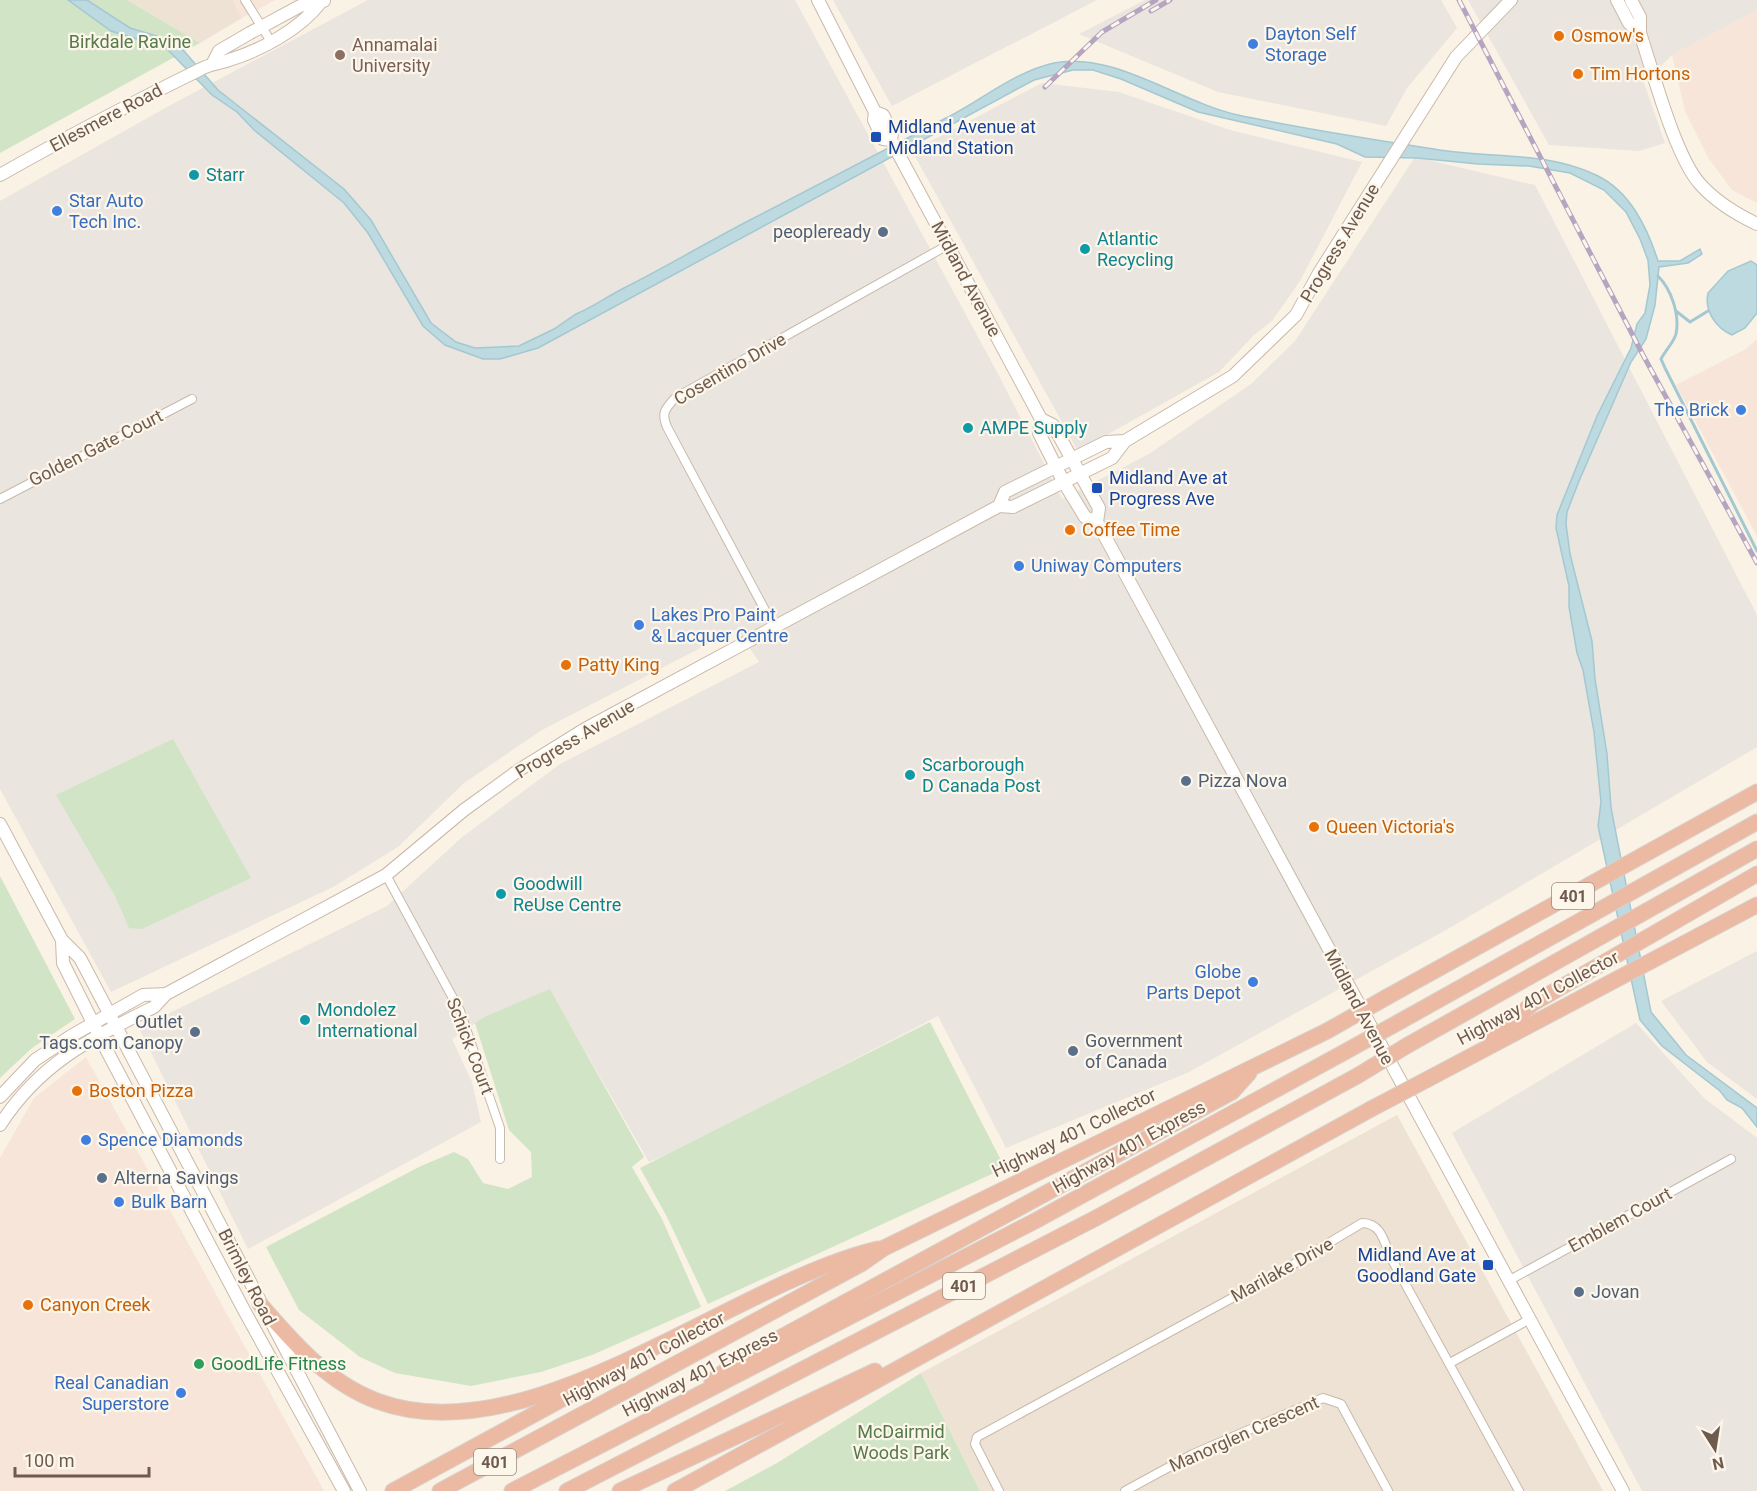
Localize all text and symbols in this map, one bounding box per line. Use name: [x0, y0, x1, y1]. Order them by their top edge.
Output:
place label: Dayton Self Storage: [1265, 23, 1357, 65]
place label: Osmow's: [1571, 25, 1644, 46]
marker: Osmow's: [1552, 29, 1566, 43]
park label: Birkdale Ravine: [69, 31, 191, 52]
place label: Annamalai University: [352, 34, 438, 76]
marker: Dayton Self Storage: [1246, 37, 1260, 51]
marker: Annamalai University: [333, 48, 347, 62]
place label: Tim Hortons: [1590, 63, 1690, 84]
marker: Tim Hortons: [1571, 67, 1585, 81]
street label: Ellesmere Road: [46, 79, 166, 156]
place label: Midland Avenue at Midland Station: [888, 116, 1036, 158]
marker: Midland Avenue at Midland Station: [869, 130, 883, 144]
place label: Starr: [206, 164, 245, 185]
marker: Starr: [187, 168, 201, 182]
street label: Progress Avenue: [1296, 179, 1383, 306]
place label: Star Auto Tech Inc.: [69, 190, 143, 232]
marker: Star Auto Tech Inc.: [50, 204, 64, 218]
street label: Midland Avenue: [927, 217, 1006, 340]
place label: peopleready: [773, 221, 871, 242]
marker: peopleready: [876, 225, 890, 239]
place label: Atlantic Recycling: [1097, 228, 1174, 270]
marker: Atlantic Recycling: [1078, 242, 1092, 256]
street label: Cosentino Drive: [670, 328, 790, 409]
place label: The Brick: [1654, 399, 1730, 420]
marker: The Brick: [1734, 403, 1748, 417]
street label: Golden Gate Court: [25, 405, 166, 490]
place label: AMPE Supply: [980, 417, 1088, 438]
marker: AMPE Supply: [961, 421, 975, 435]
place label: Midland Ave at Progress Ave: [1109, 467, 1228, 509]
marker: Midland Ave at Progress Ave: [1090, 481, 1104, 495]
place label: Coffee Time: [1082, 519, 1180, 540]
marker: Coffee Time: [1063, 523, 1077, 537]
place label: Uniway Computers: [1031, 555, 1182, 576]
marker: Uniway Computers: [1012, 559, 1026, 573]
place label: Lakes Pro Paint & Lacquer Centre: [651, 604, 788, 646]
marker: Lakes Pro Paint & Lacquer Centre: [632, 618, 646, 632]
place label: Patty King: [578, 654, 660, 675]
marker: Patty King: [559, 658, 573, 672]
street label: Progress Avenue: [511, 695, 638, 782]
place label: Scarborough D Canada Post: [922, 754, 1041, 796]
marker: Scarborough D Canada Post: [903, 768, 917, 782]
place label: Pizza Nova: [1198, 770, 1287, 791]
marker: Pizza Nova: [1179, 774, 1193, 788]
place label: Queen Victoria's: [1326, 816, 1454, 837]
marker: Queen Victoria's: [1307, 820, 1321, 834]
place label: Goodwill ReUse Centre: [513, 873, 621, 915]
road number: 401: [1552, 883, 1594, 909]
marker: Goodwill ReUse Centre: [494, 887, 508, 901]
street label: Midland Avenue: [1320, 945, 1399, 1068]
street label: Highway 401 Collector: [1453, 946, 1622, 1049]
place label: Globe Parts Depot: [1146, 961, 1241, 1003]
marker: Globe Parts Depot: [1246, 975, 1260, 989]
street label: Schick Court: [442, 995, 499, 1097]
place label: Mondolez International: [317, 999, 418, 1041]
place label: Outlet Tags.com Canopy: [39, 1011, 183, 1053]
marker: Mondolez International: [298, 1013, 312, 1027]
marker: Outlet Tags.com Canopy: [188, 1025, 202, 1039]
place label: Government of Canada: [1085, 1030, 1183, 1072]
marker: Government of Canada: [1066, 1044, 1080, 1058]
place label: Boston Pizza: [89, 1080, 194, 1101]
marker: Boston Pizza: [70, 1084, 84, 1098]
street label: Highway 401 Collector: [988, 1084, 1159, 1181]
street label: Highway 401 Express: [1049, 1096, 1209, 1197]
place label: Spence Diamonds: [98, 1129, 243, 1150]
marker: Spence Diamonds: [79, 1133, 93, 1147]
place label: Alterna Savings: [114, 1167, 239, 1188]
marker: Alterna Savings: [95, 1171, 109, 1185]
street label: Emblem Court: [1565, 1183, 1675, 1257]
place label: Bulk Barn: [131, 1191, 207, 1212]
marker: Bulk Barn: [112, 1195, 126, 1209]
street label: Brimley Road: [214, 1225, 281, 1329]
street label: Marilake Drive: [1227, 1233, 1337, 1306]
place label: Midland Ave at Goodland Gate: [1357, 1244, 1476, 1286]
marker: Midland Ave at Goodland Gate: [1481, 1258, 1495, 1272]
road number: 401: [943, 1273, 985, 1299]
place label: Jovan: [1591, 1281, 1639, 1302]
marker: Jovan: [1572, 1285, 1586, 1299]
place label: Canyon Creek: [40, 1294, 151, 1315]
marker: Canyon Creek: [21, 1298, 35, 1312]
street label: Highway 401 Collector: [559, 1307, 728, 1410]
street label: Highway 401 Express: [619, 1324, 781, 1421]
place label: GoodLife Fitness: [211, 1353, 346, 1374]
marker: GoodLife Fitness: [192, 1357, 206, 1371]
place label: Real Canadian Superstore: [54, 1372, 169, 1414]
marker: Real Canadian Superstore: [174, 1386, 188, 1400]
street label: Manorglen Crescent: [1166, 1391, 1322, 1476]
north arrow: [1685, 1419, 1745, 1479]
park label: McDairmid Woods Park: [853, 1421, 950, 1463]
scale bar: [15, 1440, 148, 1478]
road number: 401: [474, 1449, 516, 1475]
text: 100 m: [24, 1450, 75, 1471]
text: N: [1711, 1453, 1726, 1474]

